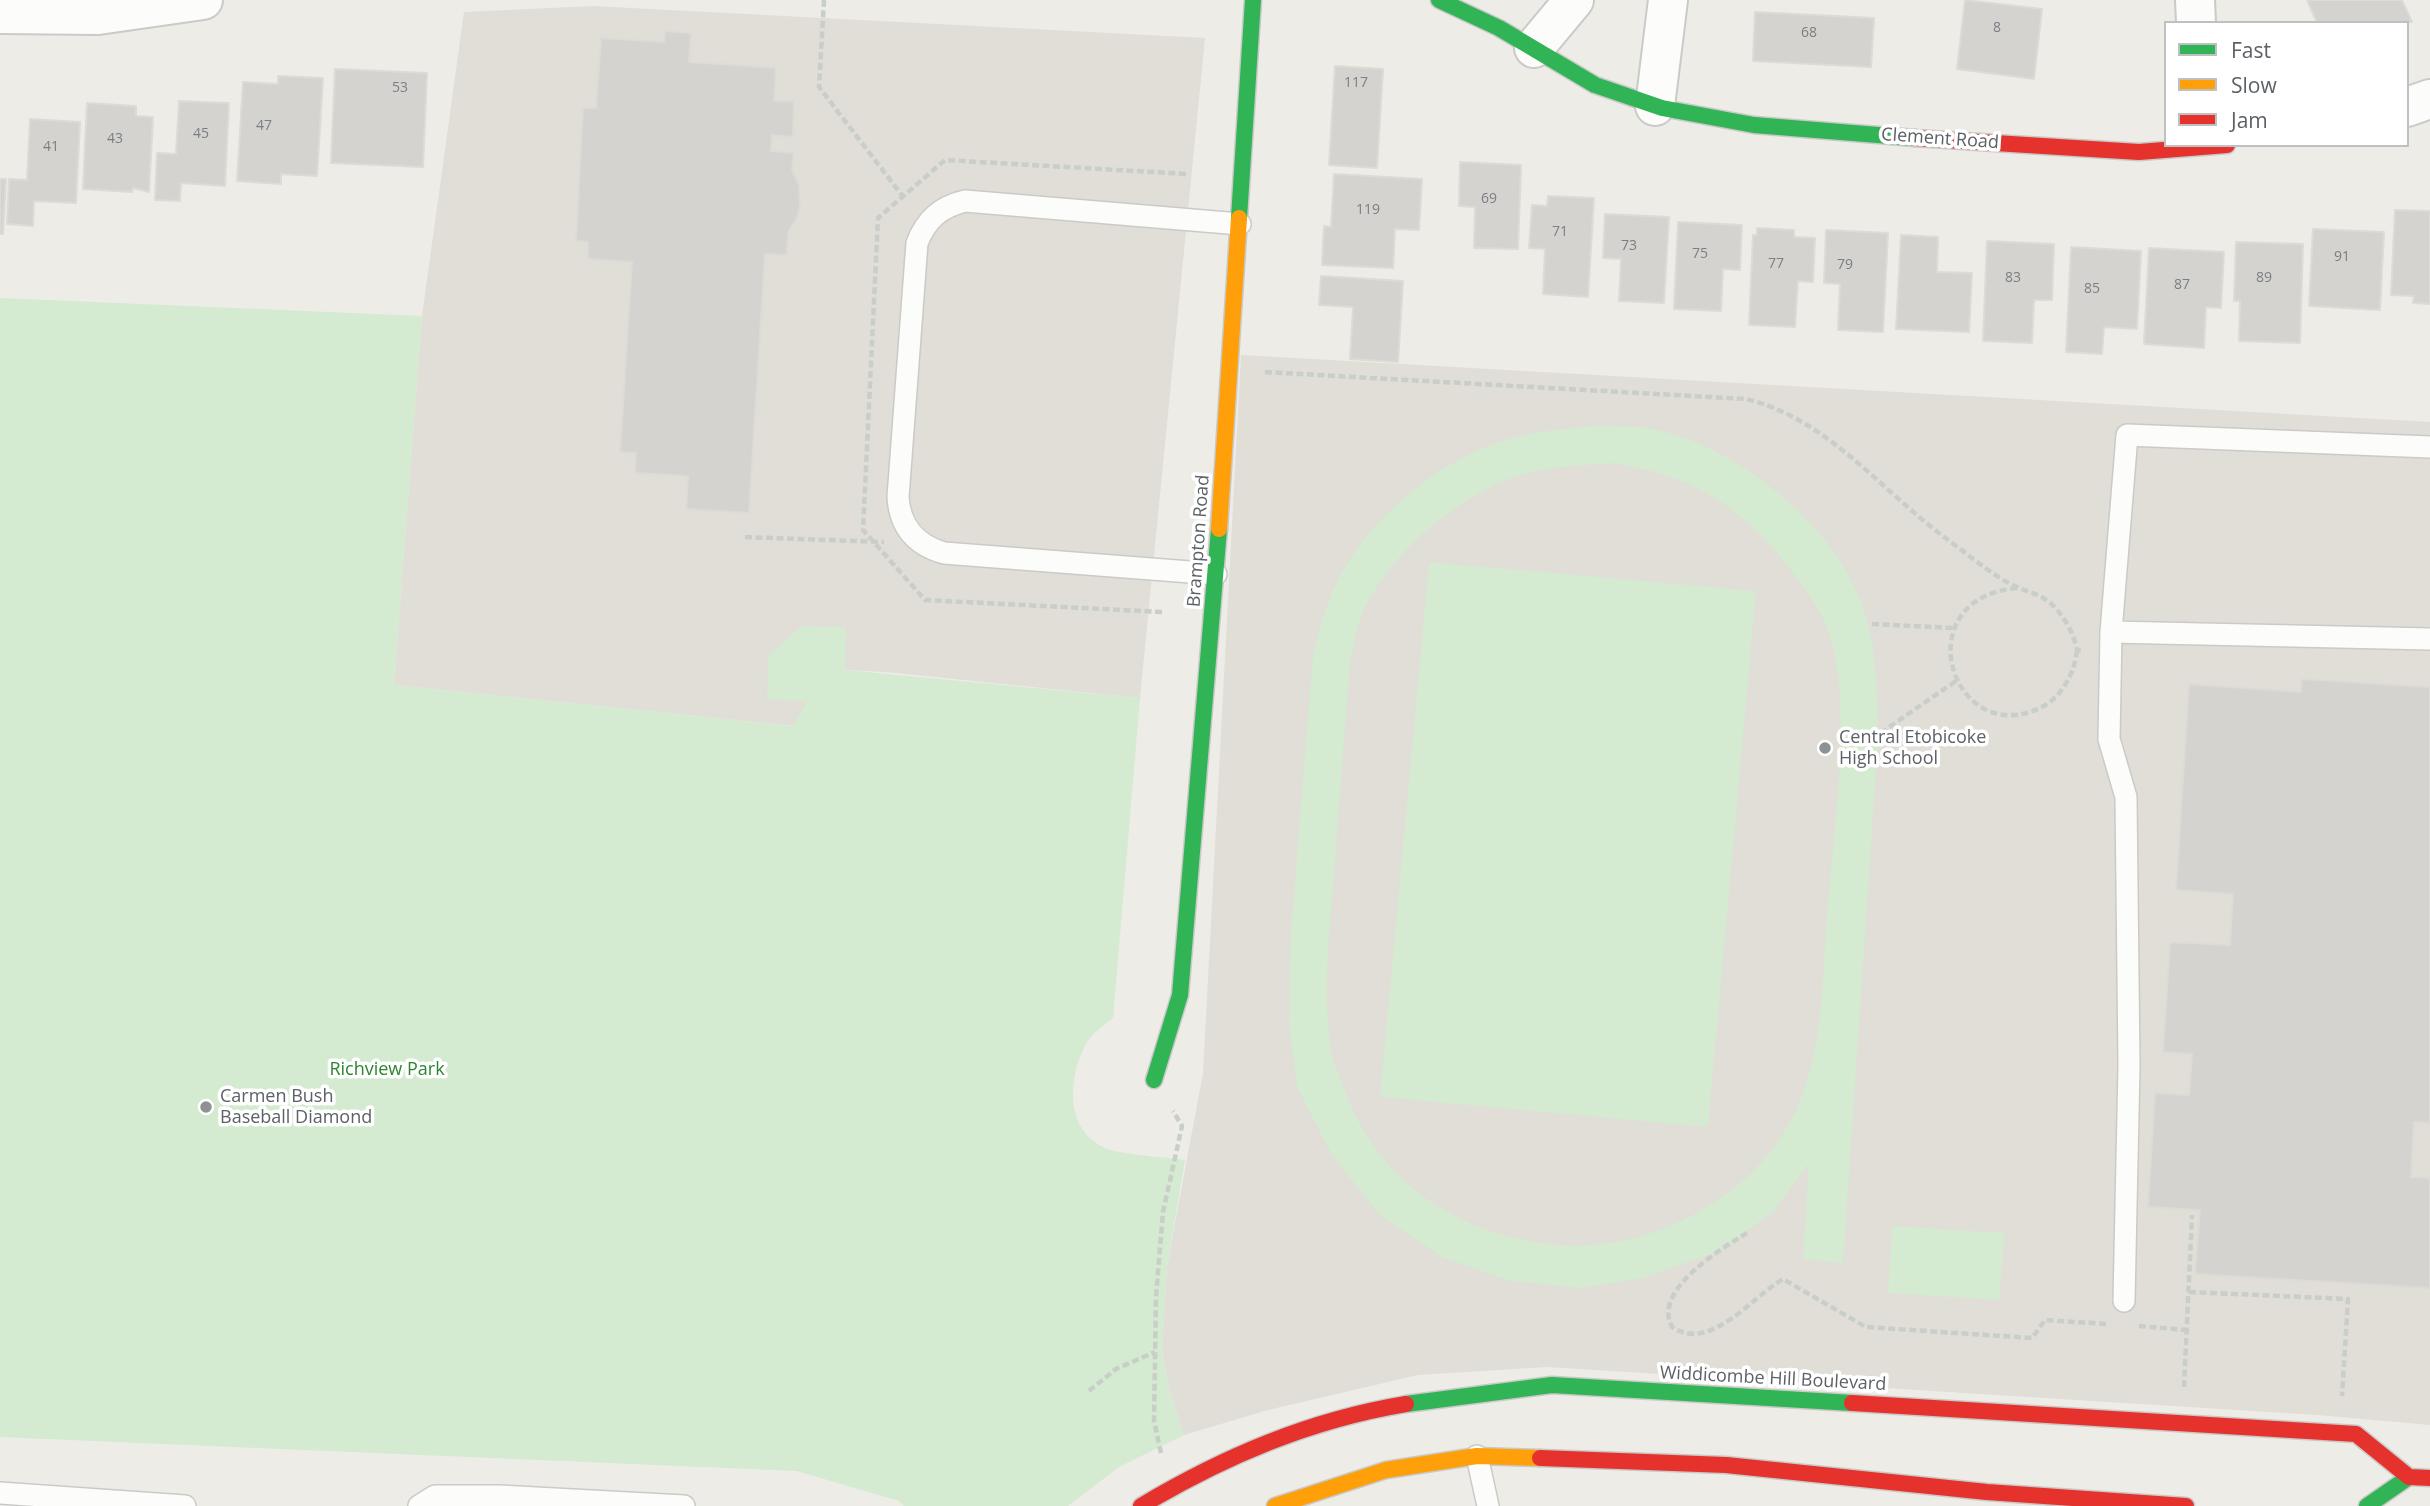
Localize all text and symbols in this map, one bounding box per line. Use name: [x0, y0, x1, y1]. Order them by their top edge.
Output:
house number: 8: [1993, 20, 2001, 36]
legend: [2164, 21, 2409, 147]
house number: 68: [1801, 25, 1817, 41]
text: Fast: [2231, 36, 2271, 64]
text: Slow: [2231, 71, 2277, 99]
house number: 117: [1344, 75, 1368, 91]
house number: 53: [392, 80, 408, 96]
text: Jam: [2231, 106, 2268, 134]
house number: 47: [256, 118, 272, 134]
street label: Clement Road: [1880, 124, 2000, 154]
house number: 45: [193, 126, 209, 142]
house number: 43: [107, 131, 123, 147]
house number: 41: [43, 139, 59, 155]
house number: 69: [1481, 191, 1497, 207]
house number: 119: [1356, 202, 1380, 218]
house number: 71: [1552, 224, 1568, 240]
house number: 73: [1621, 238, 1637, 254]
house number: 75: [1692, 246, 1708, 262]
house number: 91: [2334, 249, 2350, 265]
house number: 77: [1768, 256, 1784, 272]
house number: 79: [1837, 257, 1853, 273]
house number: 83: [2005, 270, 2021, 286]
house number: 89: [2256, 270, 2272, 286]
house number: 87: [2174, 277, 2190, 293]
house number: 85: [2084, 281, 2100, 297]
street label: Brampton Road: [1184, 474, 1214, 608]
place label: Central Etobicoke High School: [1839, 727, 1986, 770]
marker: Central Etobicoke High School: [1817, 740, 1833, 756]
park label: Richview Park: [329, 1059, 445, 1081]
place label: Carmen Bush Baseball Diamond: [220, 1086, 372, 1128]
marker: Carmen Bush Baseball Diamond: [198, 1099, 214, 1115]
street label: Widdicombe Hill Boulevard: [1659, 1362, 1887, 1396]

